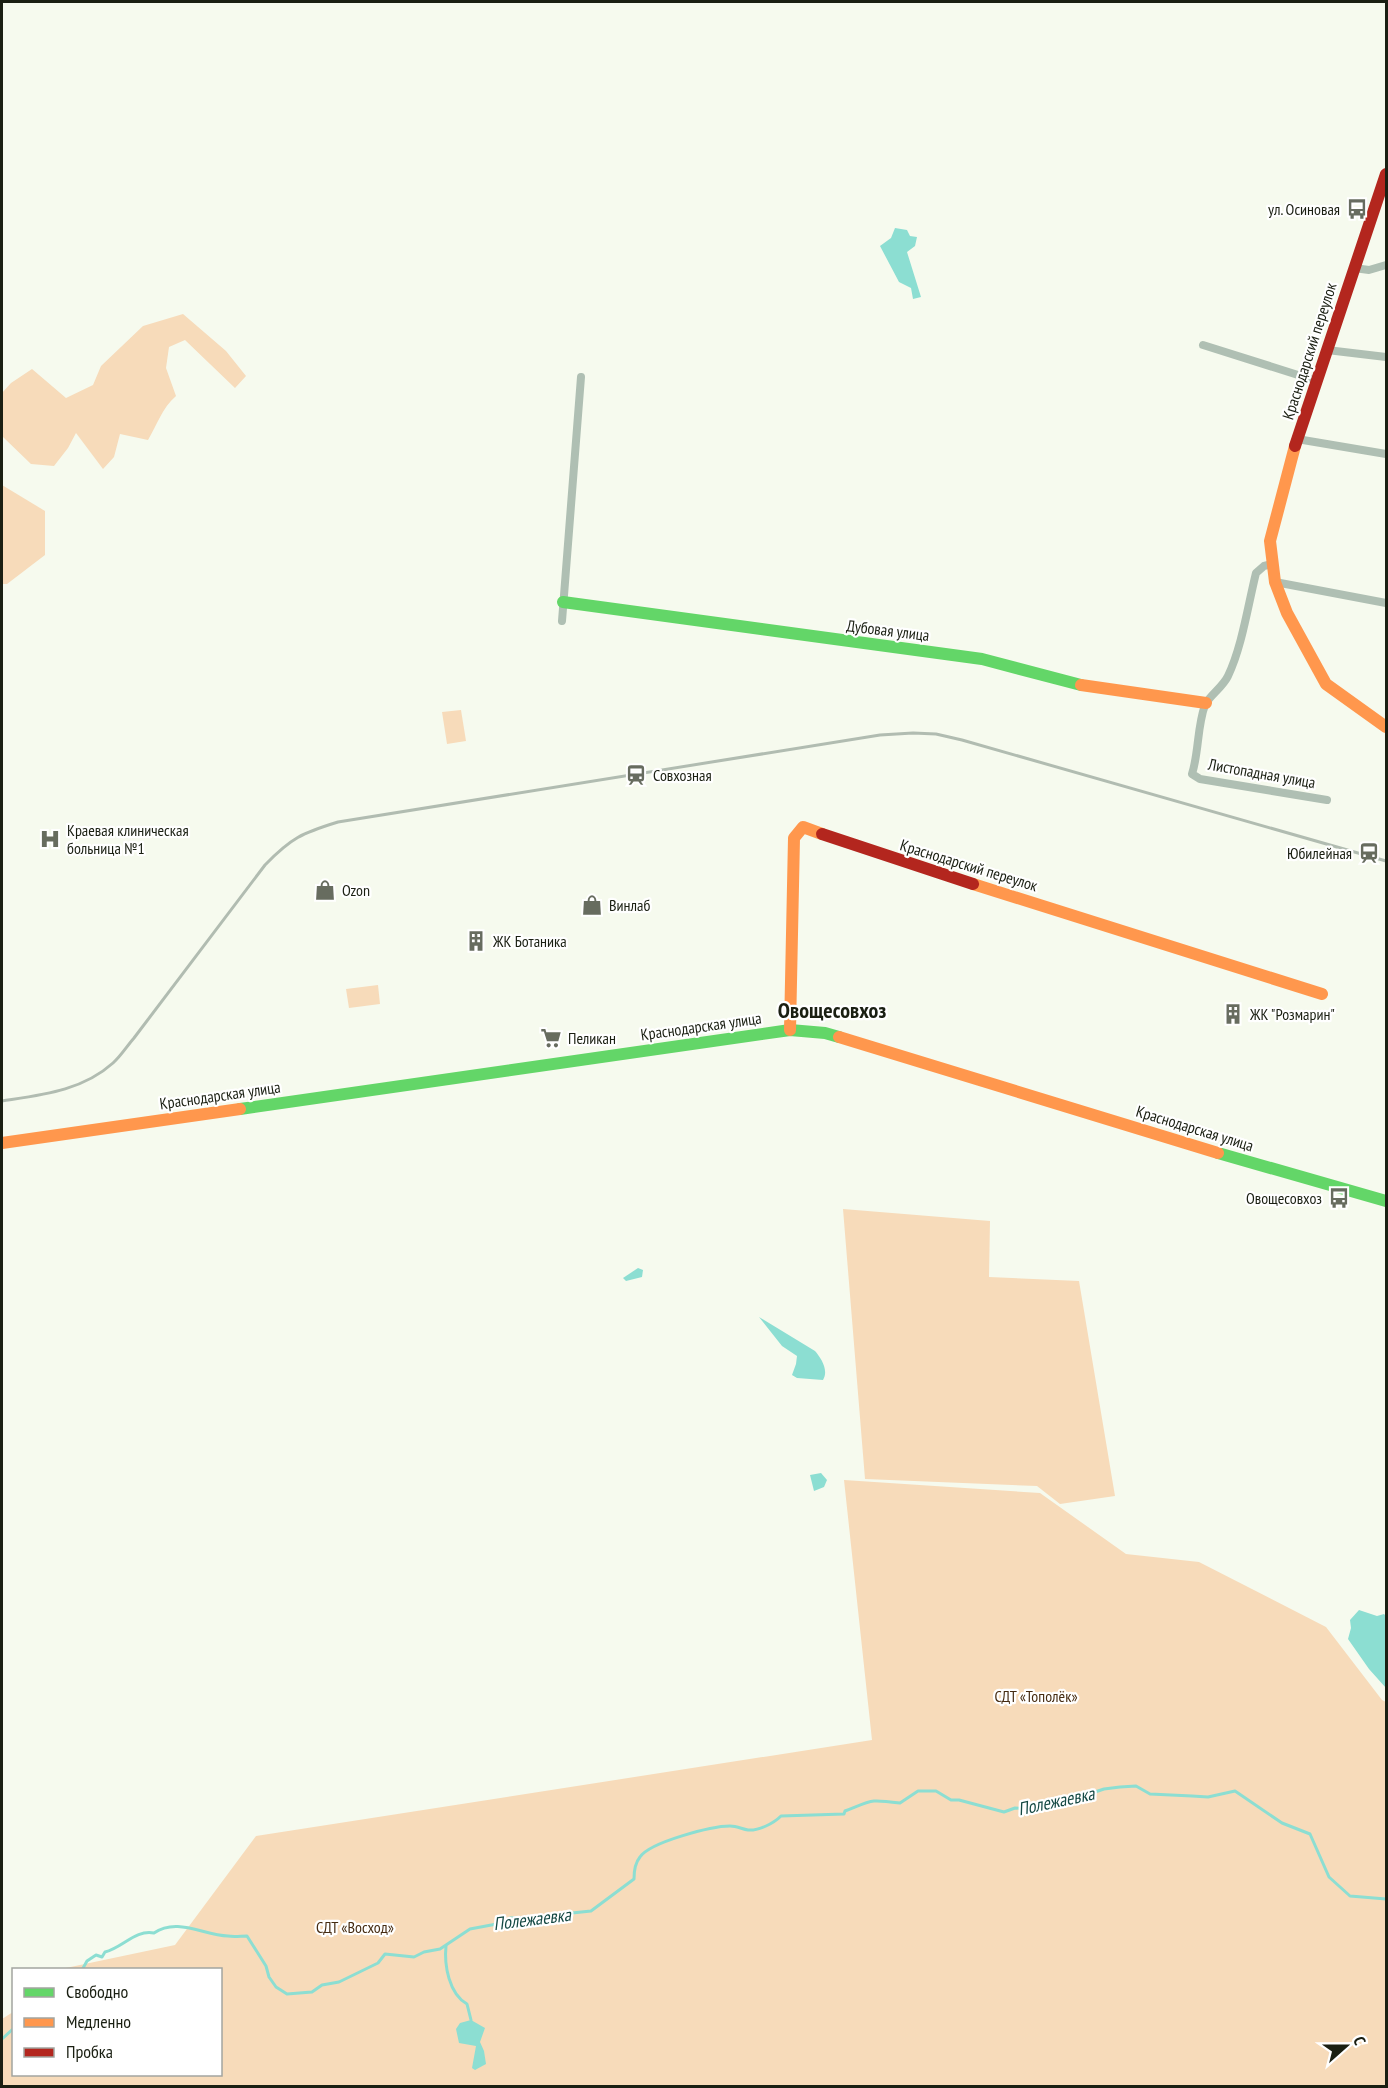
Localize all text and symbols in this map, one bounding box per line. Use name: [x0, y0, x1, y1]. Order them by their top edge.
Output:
bus stop icon: ул. Осиновая: [1345, 197, 1369, 221]
place label: ул. Осиновая: [1268, 199, 1340, 219]
street label: Краснодарский переулок: [1277, 279, 1341, 422]
street label: Дубовая улица: [845, 615, 931, 645]
street label: Листопадная улица: [1206, 754, 1317, 792]
station icon: Совхозная: [624, 763, 648, 787]
place label: Совхозная: [653, 765, 712, 785]
place label: Краевая клиническая больница №1: [67, 820, 189, 858]
hospital icon: Краевая клиническая больница №1: [38, 827, 62, 851]
street label: Краснодарский переулок: [898, 835, 1041, 896]
station icon: Юбилейная: [1357, 841, 1381, 865]
place label: Юбилейная: [1287, 843, 1352, 863]
shop icon: Ozon: [313, 878, 337, 902]
place label: Ozon: [342, 880, 370, 900]
shop icon: Винлаб: [580, 893, 604, 917]
place label: Винлаб: [609, 895, 650, 915]
building icon: ЖК Ботаника: [464, 929, 488, 953]
place label: ЖК Ботаника: [492, 931, 567, 951]
district label: Овощесовхоз: [778, 996, 886, 1024]
building icon: ЖК "Розмарин": [1221, 1002, 1245, 1026]
place label: ЖК "Розмарин": [1249, 1004, 1335, 1024]
street label: Краснодарская улица: [639, 1008, 763, 1044]
supermarket icon: Пеликан: [539, 1026, 563, 1050]
place label: Пеликан: [568, 1028, 616, 1048]
street label: Краснодарская улица: [158, 1077, 282, 1113]
street label: Краснодарская улица: [1134, 1101, 1256, 1155]
bus stop icon: Овощесовхоз: [1327, 1186, 1351, 1210]
place label: Овощесовхоз: [1246, 1188, 1322, 1208]
park label: СДТ «Тополёк»: [994, 1686, 1078, 1706]
water label: Полежаевка: [1016, 1782, 1097, 1820]
water label: Полежаевка: [492, 1903, 573, 1935]
park label: СДТ «Восход»: [316, 1917, 394, 1937]
legend: [12, 1968, 222, 2076]
text: Свободно: [66, 1980, 129, 2003]
text: Медленно: [66, 2010, 131, 2033]
north arrow: [1316, 2016, 1376, 2076]
text: С: [1349, 2034, 1371, 2048]
text: Пробка: [66, 2040, 113, 2063]

